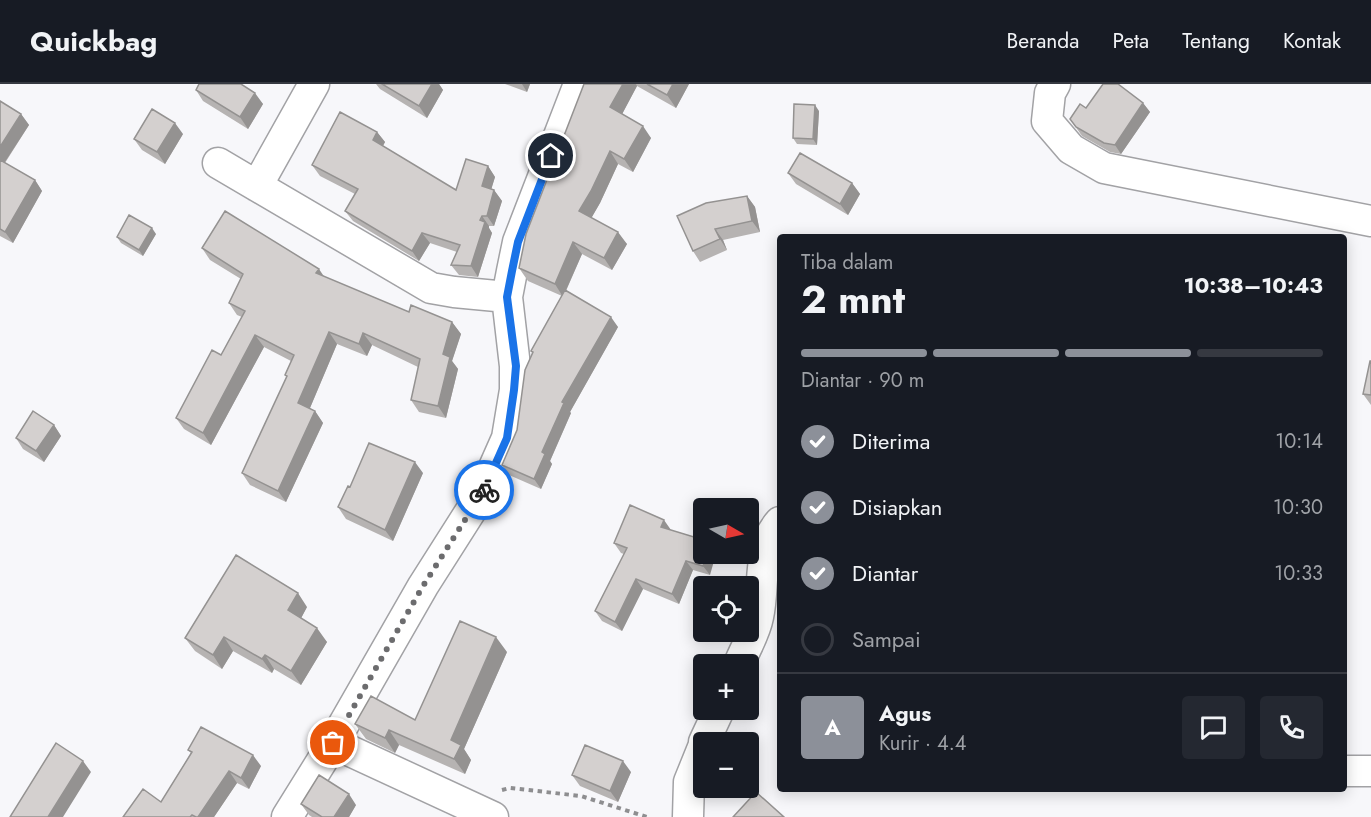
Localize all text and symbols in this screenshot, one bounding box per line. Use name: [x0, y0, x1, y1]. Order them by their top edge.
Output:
text: Quickbag: [30, 21, 157, 62]
text: Beranda: [1006, 26, 1079, 56]
text: Peta: [1112, 26, 1149, 56]
text: Tentang: [1182, 26, 1250, 56]
text: Kontak: [1283, 26, 1341, 56]
pin: [525, 130, 576, 181]
icon: home: [534, 139, 567, 172]
text: Tiba dalam: [801, 248, 893, 277]
text: 10:38–10:43: [1184, 269, 1323, 301]
text: 2 mnt: [801, 271, 905, 328]
text: Diantar · 90 m: [801, 366, 924, 395]
icon: check: [801, 425, 834, 458]
text: Diterima: [852, 425, 930, 457]
text: 10:14: [1275, 427, 1323, 456]
courier: [454, 460, 514, 520]
icon: bike: [468, 474, 501, 507]
icon: check: [801, 491, 834, 524]
text: Disiapkan: [852, 491, 942, 523]
text: 10:30: [1273, 493, 1323, 522]
north arrow: [693, 498, 759, 564]
map controls: [693, 498, 759, 798]
icon: check: [801, 557, 834, 590]
text: Diantar: [852, 557, 918, 589]
text: 10:33: [1274, 559, 1323, 588]
button: locate: [693, 576, 759, 642]
text: Sampai: [852, 623, 921, 655]
button: +: [693, 654, 759, 720]
button: chat: [1182, 696, 1245, 759]
button: phone: [1260, 696, 1323, 759]
text: Agus: [879, 697, 931, 729]
text: A: [824, 711, 841, 743]
pin: [307, 717, 358, 768]
icon: bag: [316, 726, 349, 759]
text: Kurir · 4.4: [879, 729, 966, 758]
button: −: [693, 732, 759, 798]

